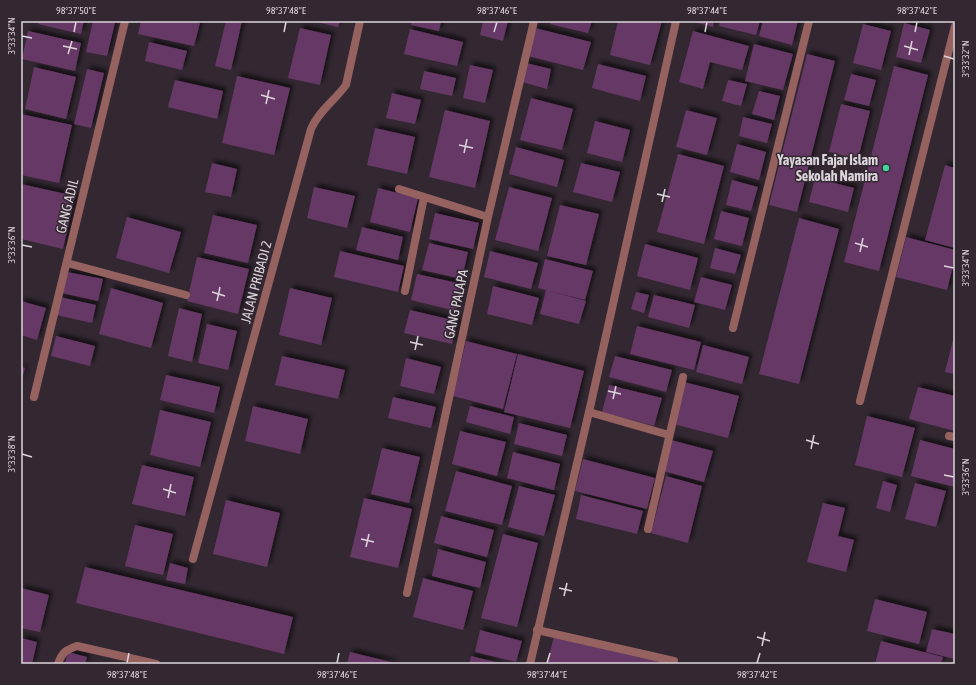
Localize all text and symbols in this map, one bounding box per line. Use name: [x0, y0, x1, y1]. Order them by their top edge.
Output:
text: 98°37'50"E: [56, 5, 97, 16]
text: 98°37'48"E: [266, 5, 307, 16]
text: 98°37'46"E: [477, 5, 518, 16]
text: 98°37'44"E: [687, 5, 728, 16]
text: 98°37'42"E: [897, 5, 938, 16]
text: 3°33'34"N: [6, 17, 17, 55]
text: 3°33'32"N: [960, 40, 971, 78]
place label: Yayasan Fajar Islam Sekolah Namira: [776, 152, 878, 184]
marker: Yayasan Fajar Islam Sekolah Namira: [881, 163, 891, 173]
street label: GANG ADIL: [53, 177, 82, 235]
text: 3°33'36"N: [6, 226, 17, 264]
street label: JALAN PRIBADI 2: [237, 239, 275, 325]
text: 3°33'34"N: [960, 249, 971, 287]
street label: GANG PALAPA: [441, 268, 471, 340]
text: 3°33'38"N: [6, 435, 17, 473]
text: 3°33'36"N: [960, 458, 971, 496]
text: 98°37'48"E: [107, 669, 148, 680]
text: 98°37'46"E: [317, 669, 358, 680]
text: 98°37'44"E: [527, 669, 568, 680]
text: 98°37'42"E: [737, 669, 778, 680]

